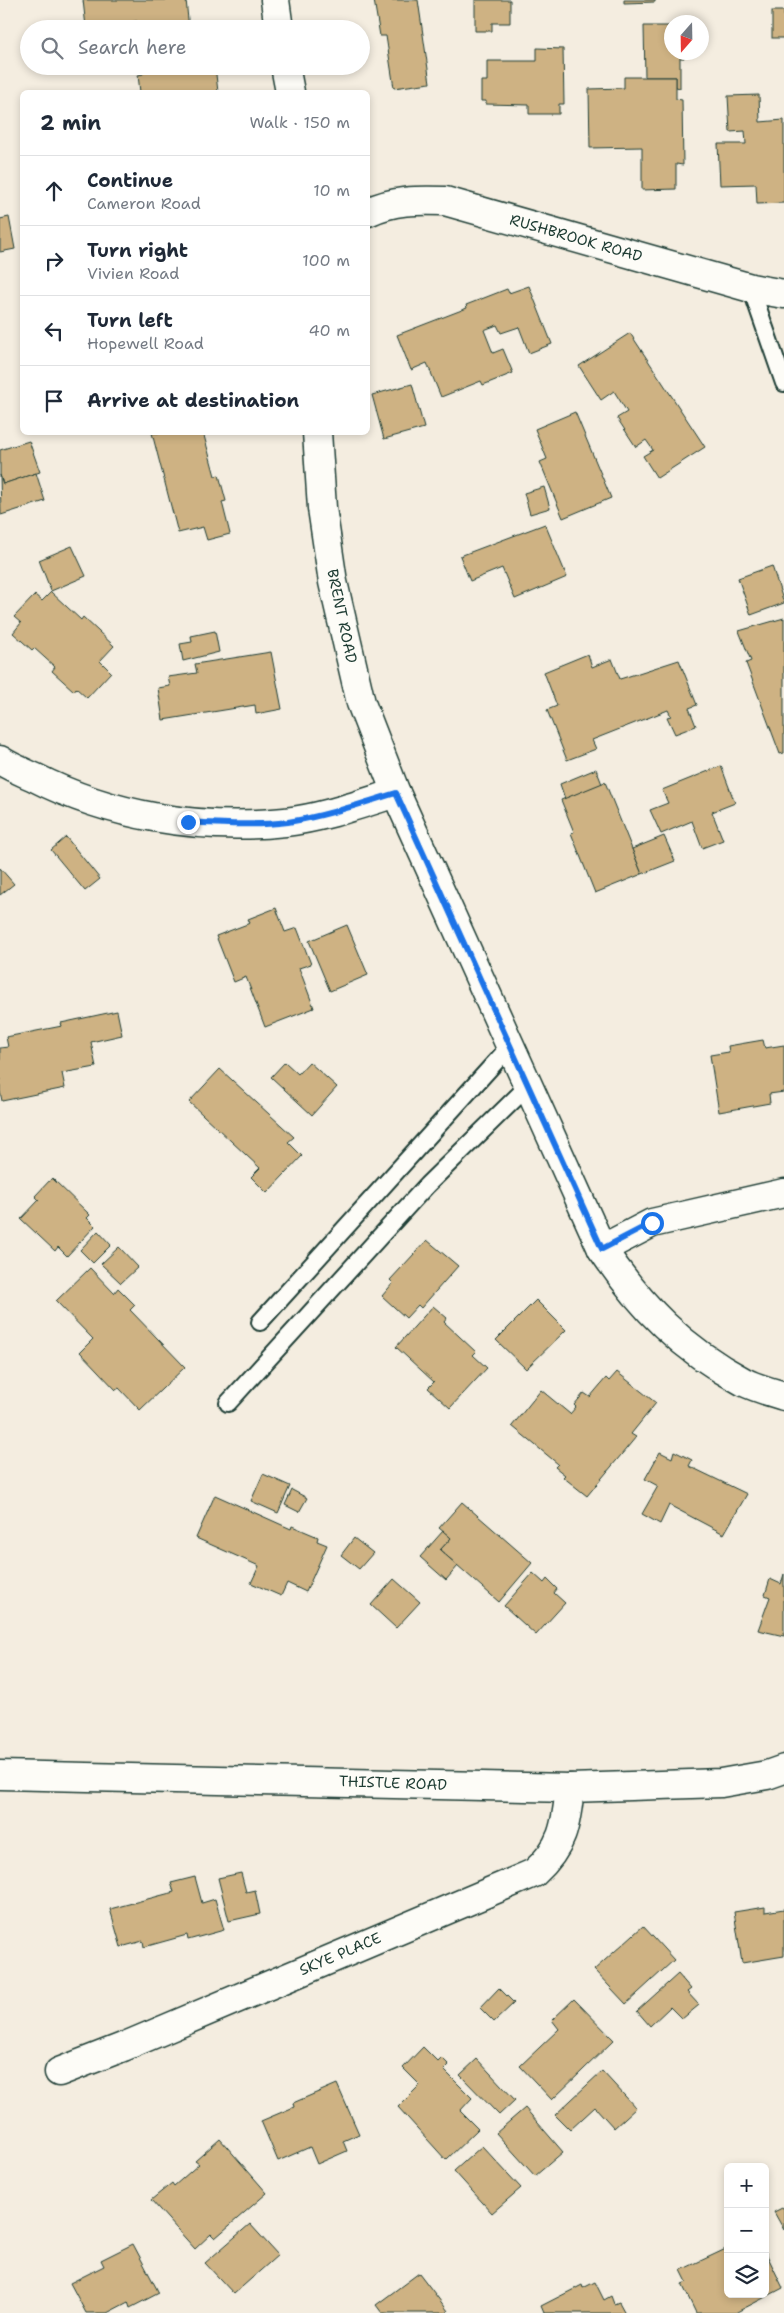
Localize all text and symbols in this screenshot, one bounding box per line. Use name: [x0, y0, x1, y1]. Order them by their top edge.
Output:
north arrow: [664, 15, 709, 60]
search box: [20, 20, 370, 75]
icon: search: [38, 34, 66, 62]
text: Search here: [78, 35, 187, 60]
text: 2 min: [40, 109, 101, 137]
text: Walk · 150 m: [249, 112, 350, 133]
text: Continue: [87, 168, 173, 193]
icon: ahead: [40, 177, 68, 205]
text: 10 m: [313, 180, 350, 201]
text: Cameron Road: [87, 193, 201, 214]
street label: RUSHBROOK ROAD: [507, 209, 645, 267]
text: Turn right: [87, 238, 188, 263]
icon: right: [40, 247, 68, 275]
text: 100 m: [302, 250, 350, 271]
text: Vivien Road: [87, 263, 179, 284]
text: Turn left: [87, 308, 173, 333]
icon: left: [40, 317, 68, 345]
text: 40 m: [308, 320, 350, 341]
text: Hopewell Road: [87, 333, 204, 354]
icon: arrive: [40, 387, 68, 415]
text: Arrive at destination: [87, 388, 299, 413]
street label: BRENT ROAD: [322, 567, 362, 665]
route end: [177, 811, 200, 834]
route start: [641, 1212, 664, 1235]
street label: THISTLE ROAD: [339, 1771, 448, 1795]
street label: SKYE PLACE: [296, 1928, 384, 1980]
map controls: [724, 2163, 769, 2298]
button: +: [724, 2163, 769, 2208]
button: −: [724, 2208, 769, 2253]
button: layers: [724, 2253, 769, 2298]

